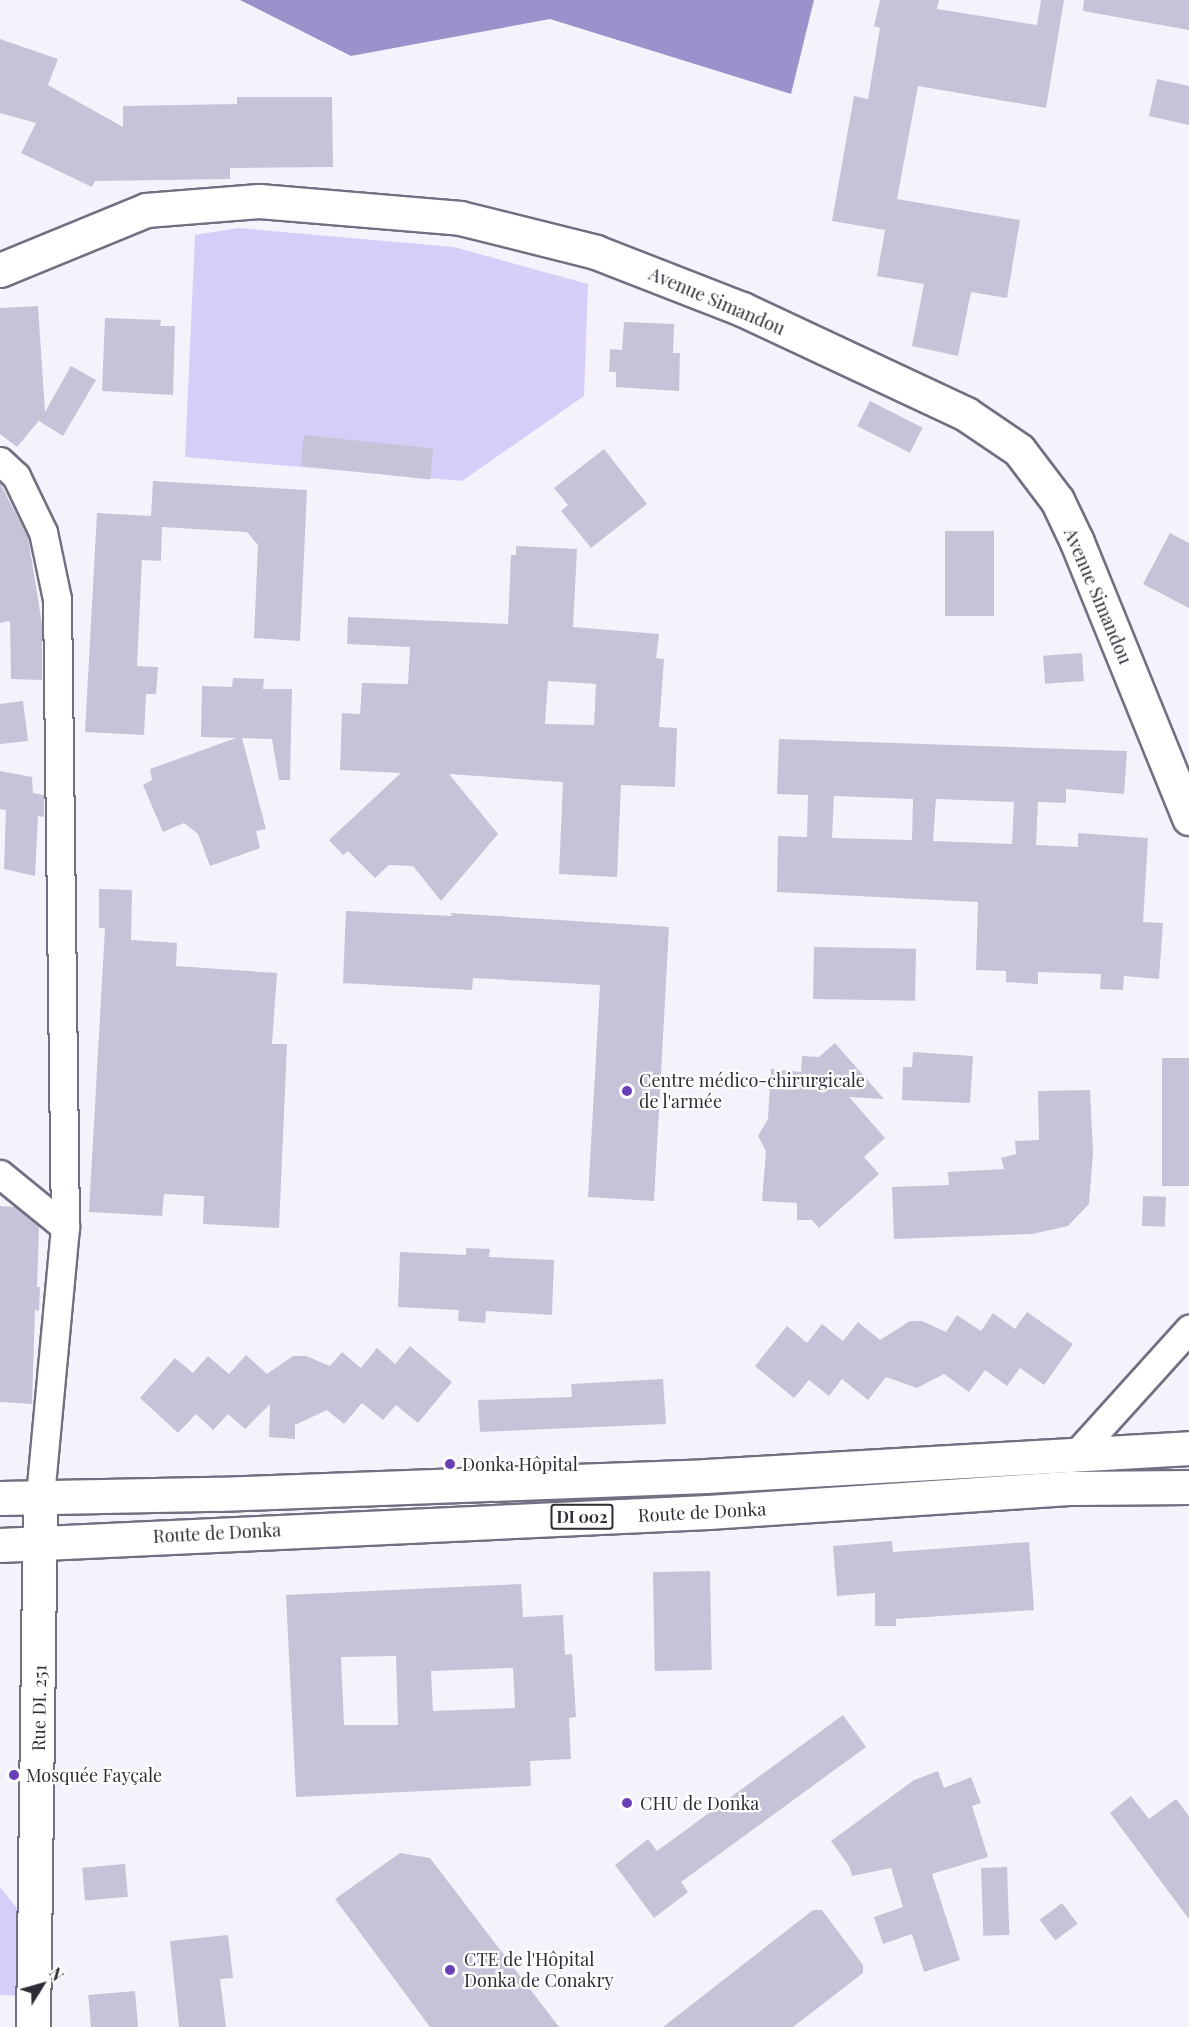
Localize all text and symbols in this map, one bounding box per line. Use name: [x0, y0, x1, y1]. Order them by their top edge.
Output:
street label: Avenue Simandou: [646, 263, 788, 339]
street label: Avenue Simandou: [1060, 525, 1136, 667]
place label: Centre médico-chirurgicale de l'armée: [639, 1070, 865, 1112]
marker: Centre médico-chirurgicale de l'armée: [620, 1084, 634, 1098]
place label: Donka Hôpital: [462, 1453, 578, 1475]
marker: Donka Hôpital: [443, 1457, 457, 1471]
street label: Route de Donka: [637, 1498, 767, 1526]
road number: DI 002: [549, 1504, 615, 1530]
street label: Route de Donka: [152, 1519, 282, 1547]
street label: Rue DI. 251: [27, 1665, 51, 1751]
place label: Mosquée Fayçale: [26, 1764, 162, 1786]
marker: Mosquée Fayçale: [7, 1768, 21, 1782]
place label: CHU de Donka: [640, 1792, 759, 1814]
marker: CHU de Donka: [618, 1794, 636, 1812]
place label: CTE de l'Hôpital Donka de Conakry: [464, 1949, 614, 1992]
north arrow: [12, 1955, 72, 2015]
marker: CTE de l'Hôpital Donka de Conakry: [441, 1961, 459, 1979]
text: N: [45, 1963, 69, 1985]

